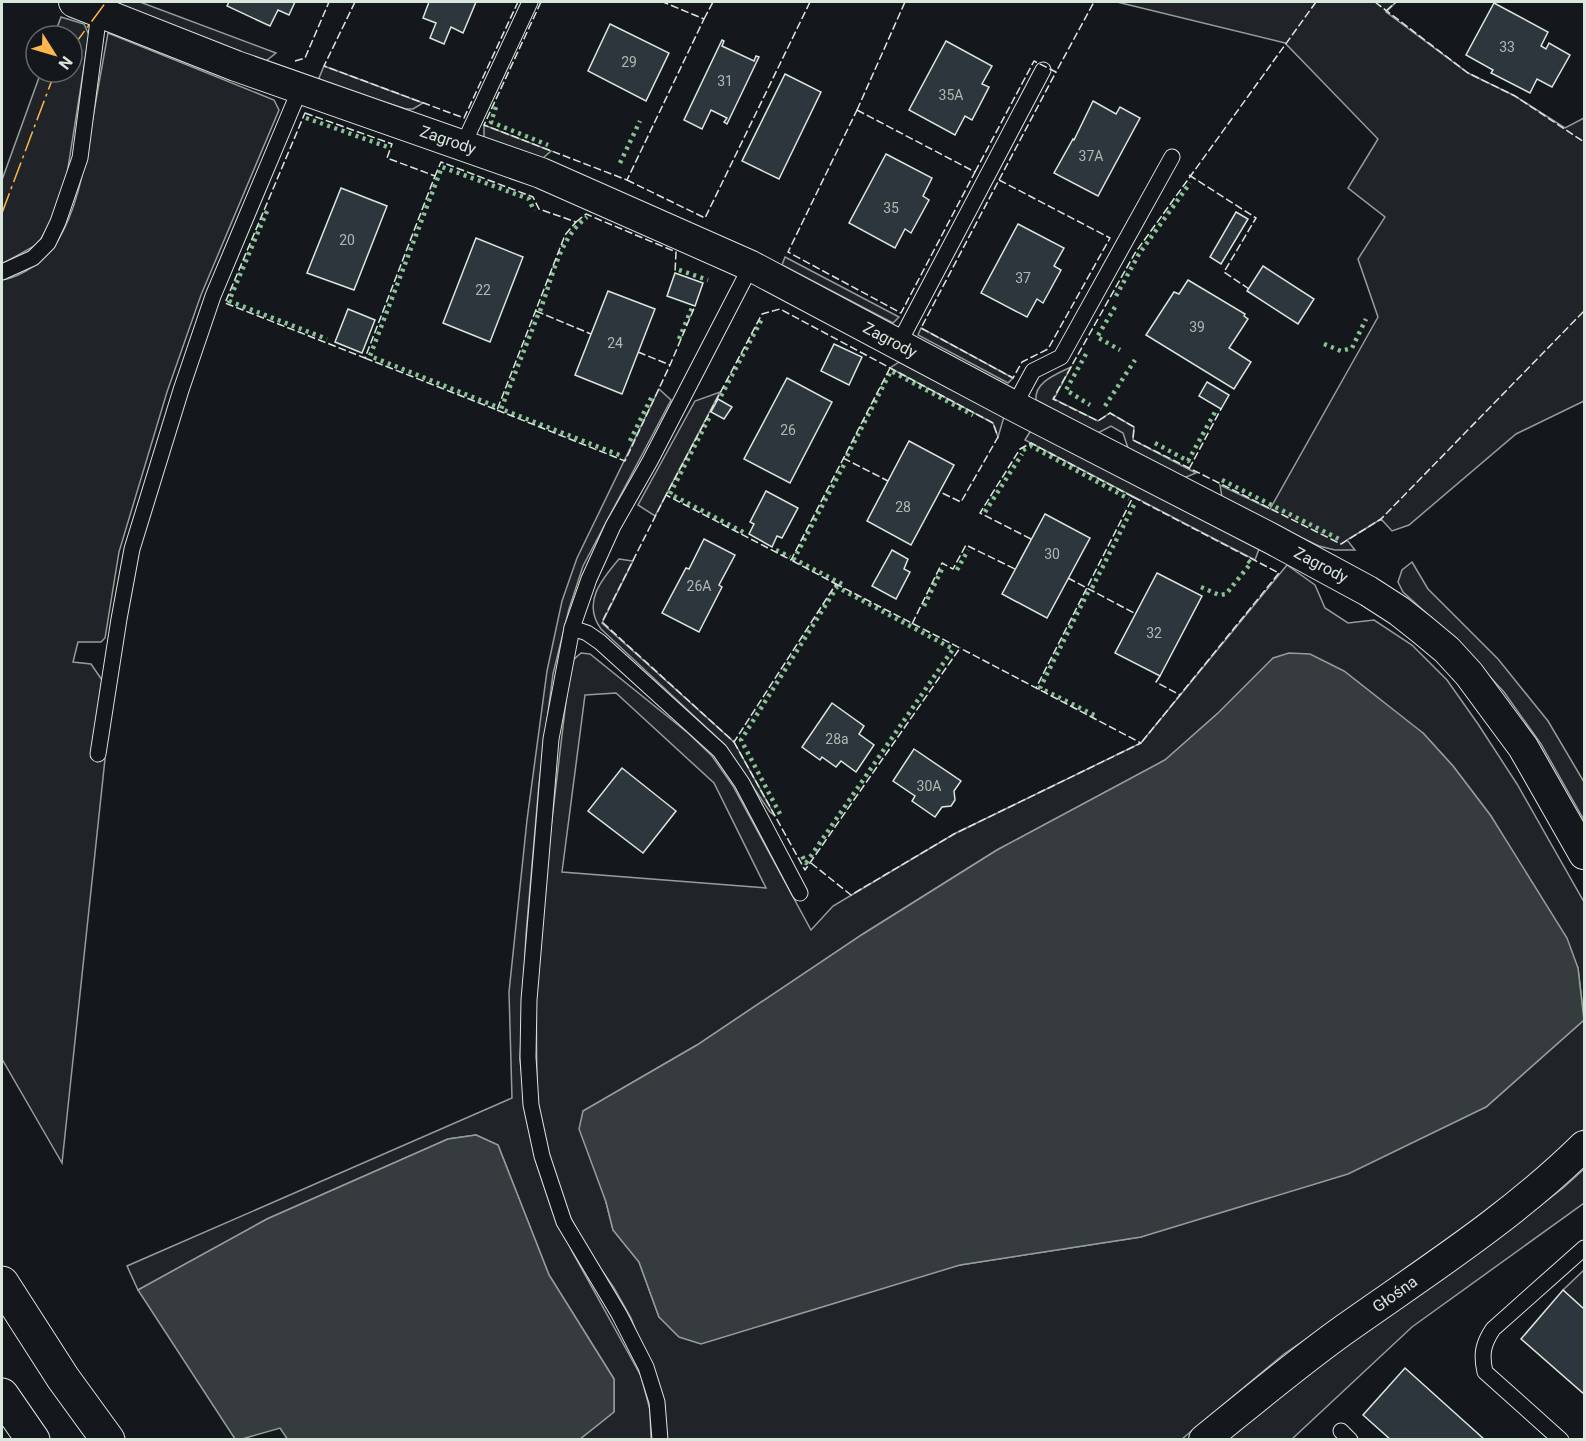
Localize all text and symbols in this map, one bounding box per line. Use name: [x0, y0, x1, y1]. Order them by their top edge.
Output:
north arrow: [24, 24, 84, 84]
house number: 33: [1499, 39, 1515, 55]
text: N: [55, 52, 77, 73]
house number: 29: [621, 54, 637, 70]
house number: 31: [717, 73, 733, 89]
house number: 35A: [939, 87, 963, 103]
street label: Zagrody: [417, 122, 479, 159]
house number: 37A: [1079, 148, 1103, 164]
house number: 35: [883, 200, 899, 216]
house number: 20: [339, 232, 355, 248]
house number: 37: [1015, 270, 1031, 286]
house number: 22: [475, 282, 491, 298]
street label: Zagrody: [860, 318, 921, 362]
house number: 39: [1189, 319, 1205, 335]
house number: 24: [607, 335, 623, 351]
house number: 26: [780, 422, 796, 438]
house number: 28: [895, 499, 911, 515]
street label: Zagrody: [1291, 543, 1352, 587]
house number: 30: [1044, 546, 1060, 562]
house number: 26A: [687, 578, 711, 594]
house number: 32: [1146, 625, 1162, 641]
house number: 28a: [825, 731, 849, 747]
house number: 30A: [917, 778, 941, 794]
street label: Głośna: [1369, 1272, 1421, 1316]

